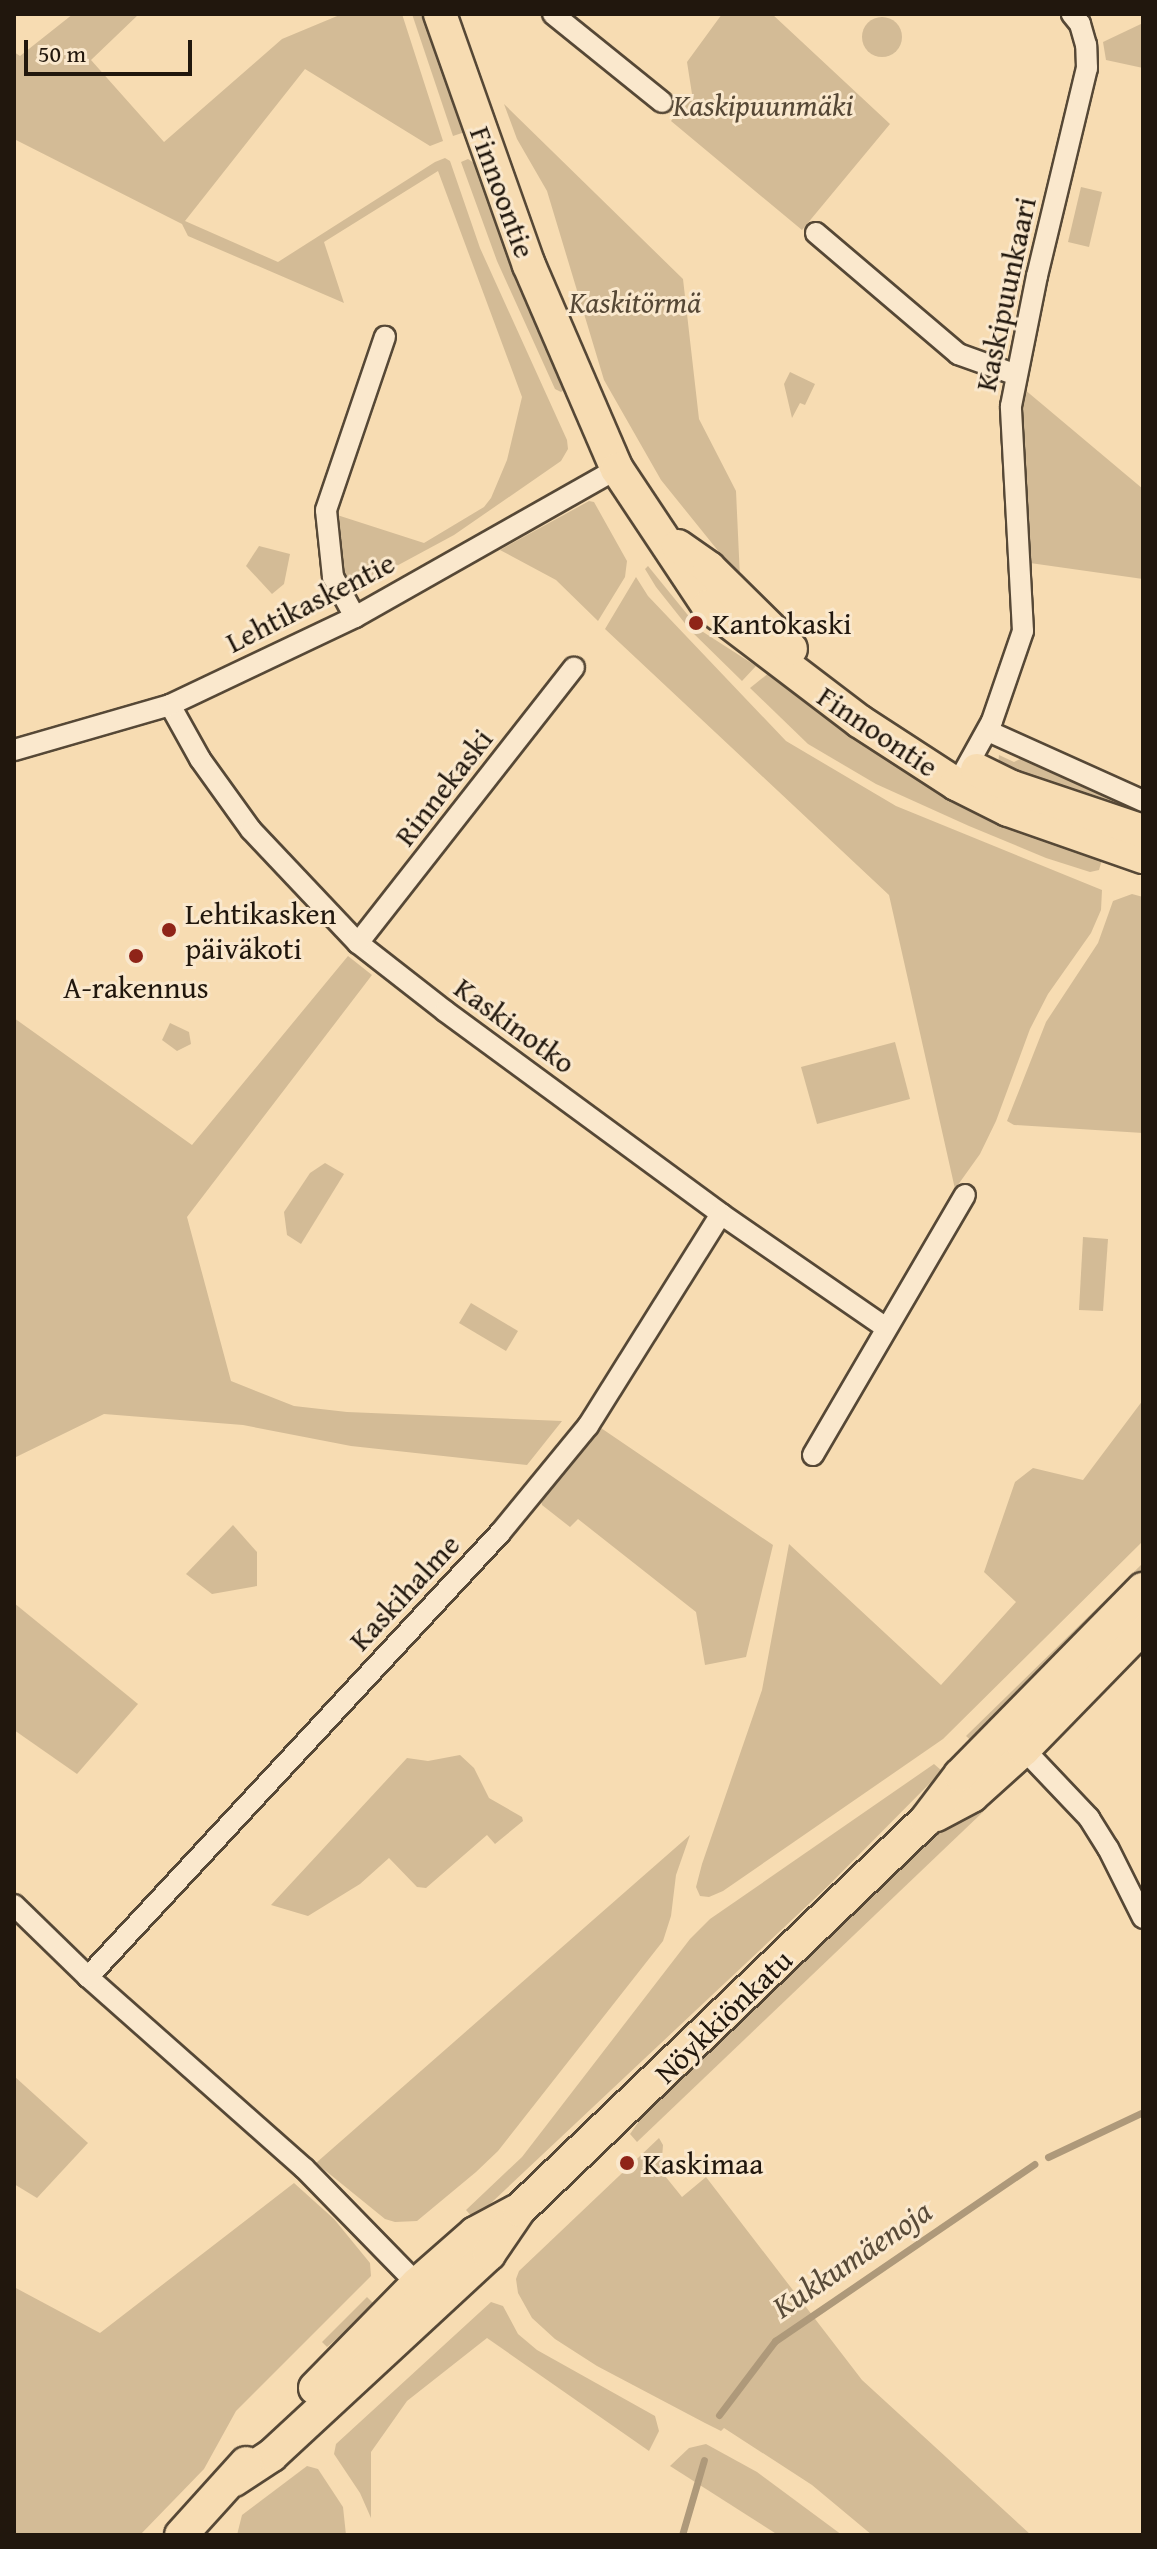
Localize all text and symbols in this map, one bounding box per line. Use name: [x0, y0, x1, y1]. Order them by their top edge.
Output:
scale bar: [28, 24, 196, 74]
text: 50 m: [38, 36, 86, 71]
park label: Kaskipuunmäki: [673, 87, 853, 123]
street label: Finnoontie: [463, 121, 543, 263]
street label: Kaskipuunkaari: [967, 194, 1043, 394]
park label: Kaskitörmä: [569, 284, 701, 320]
street label: Lehtikaskentie: [220, 544, 400, 660]
place label: Kantokaski: [712, 605, 852, 641]
marker: Kantokaski: [687, 614, 705, 632]
street label: Finnoontie: [811, 678, 945, 784]
street label: Rinnekaski: [386, 721, 500, 853]
place label: Lehtikasken päiväkoti: [185, 895, 336, 966]
marker: Lehtikasken päiväkoti: [160, 921, 178, 939]
marker: A-rakennus: [127, 947, 145, 965]
place label: A-rakennus: [63, 969, 209, 1005]
street label: Kaskinotko: [448, 969, 582, 1081]
street label: Kaskihalme: [341, 1527, 467, 1657]
street label: Nöykkiönkatu: [647, 1942, 799, 2090]
place label: Kaskimaa: [643, 2145, 763, 2181]
marker: Kaskimaa: [618, 2154, 636, 2172]
water label: Kukkumäenoja: [765, 2192, 939, 2326]

